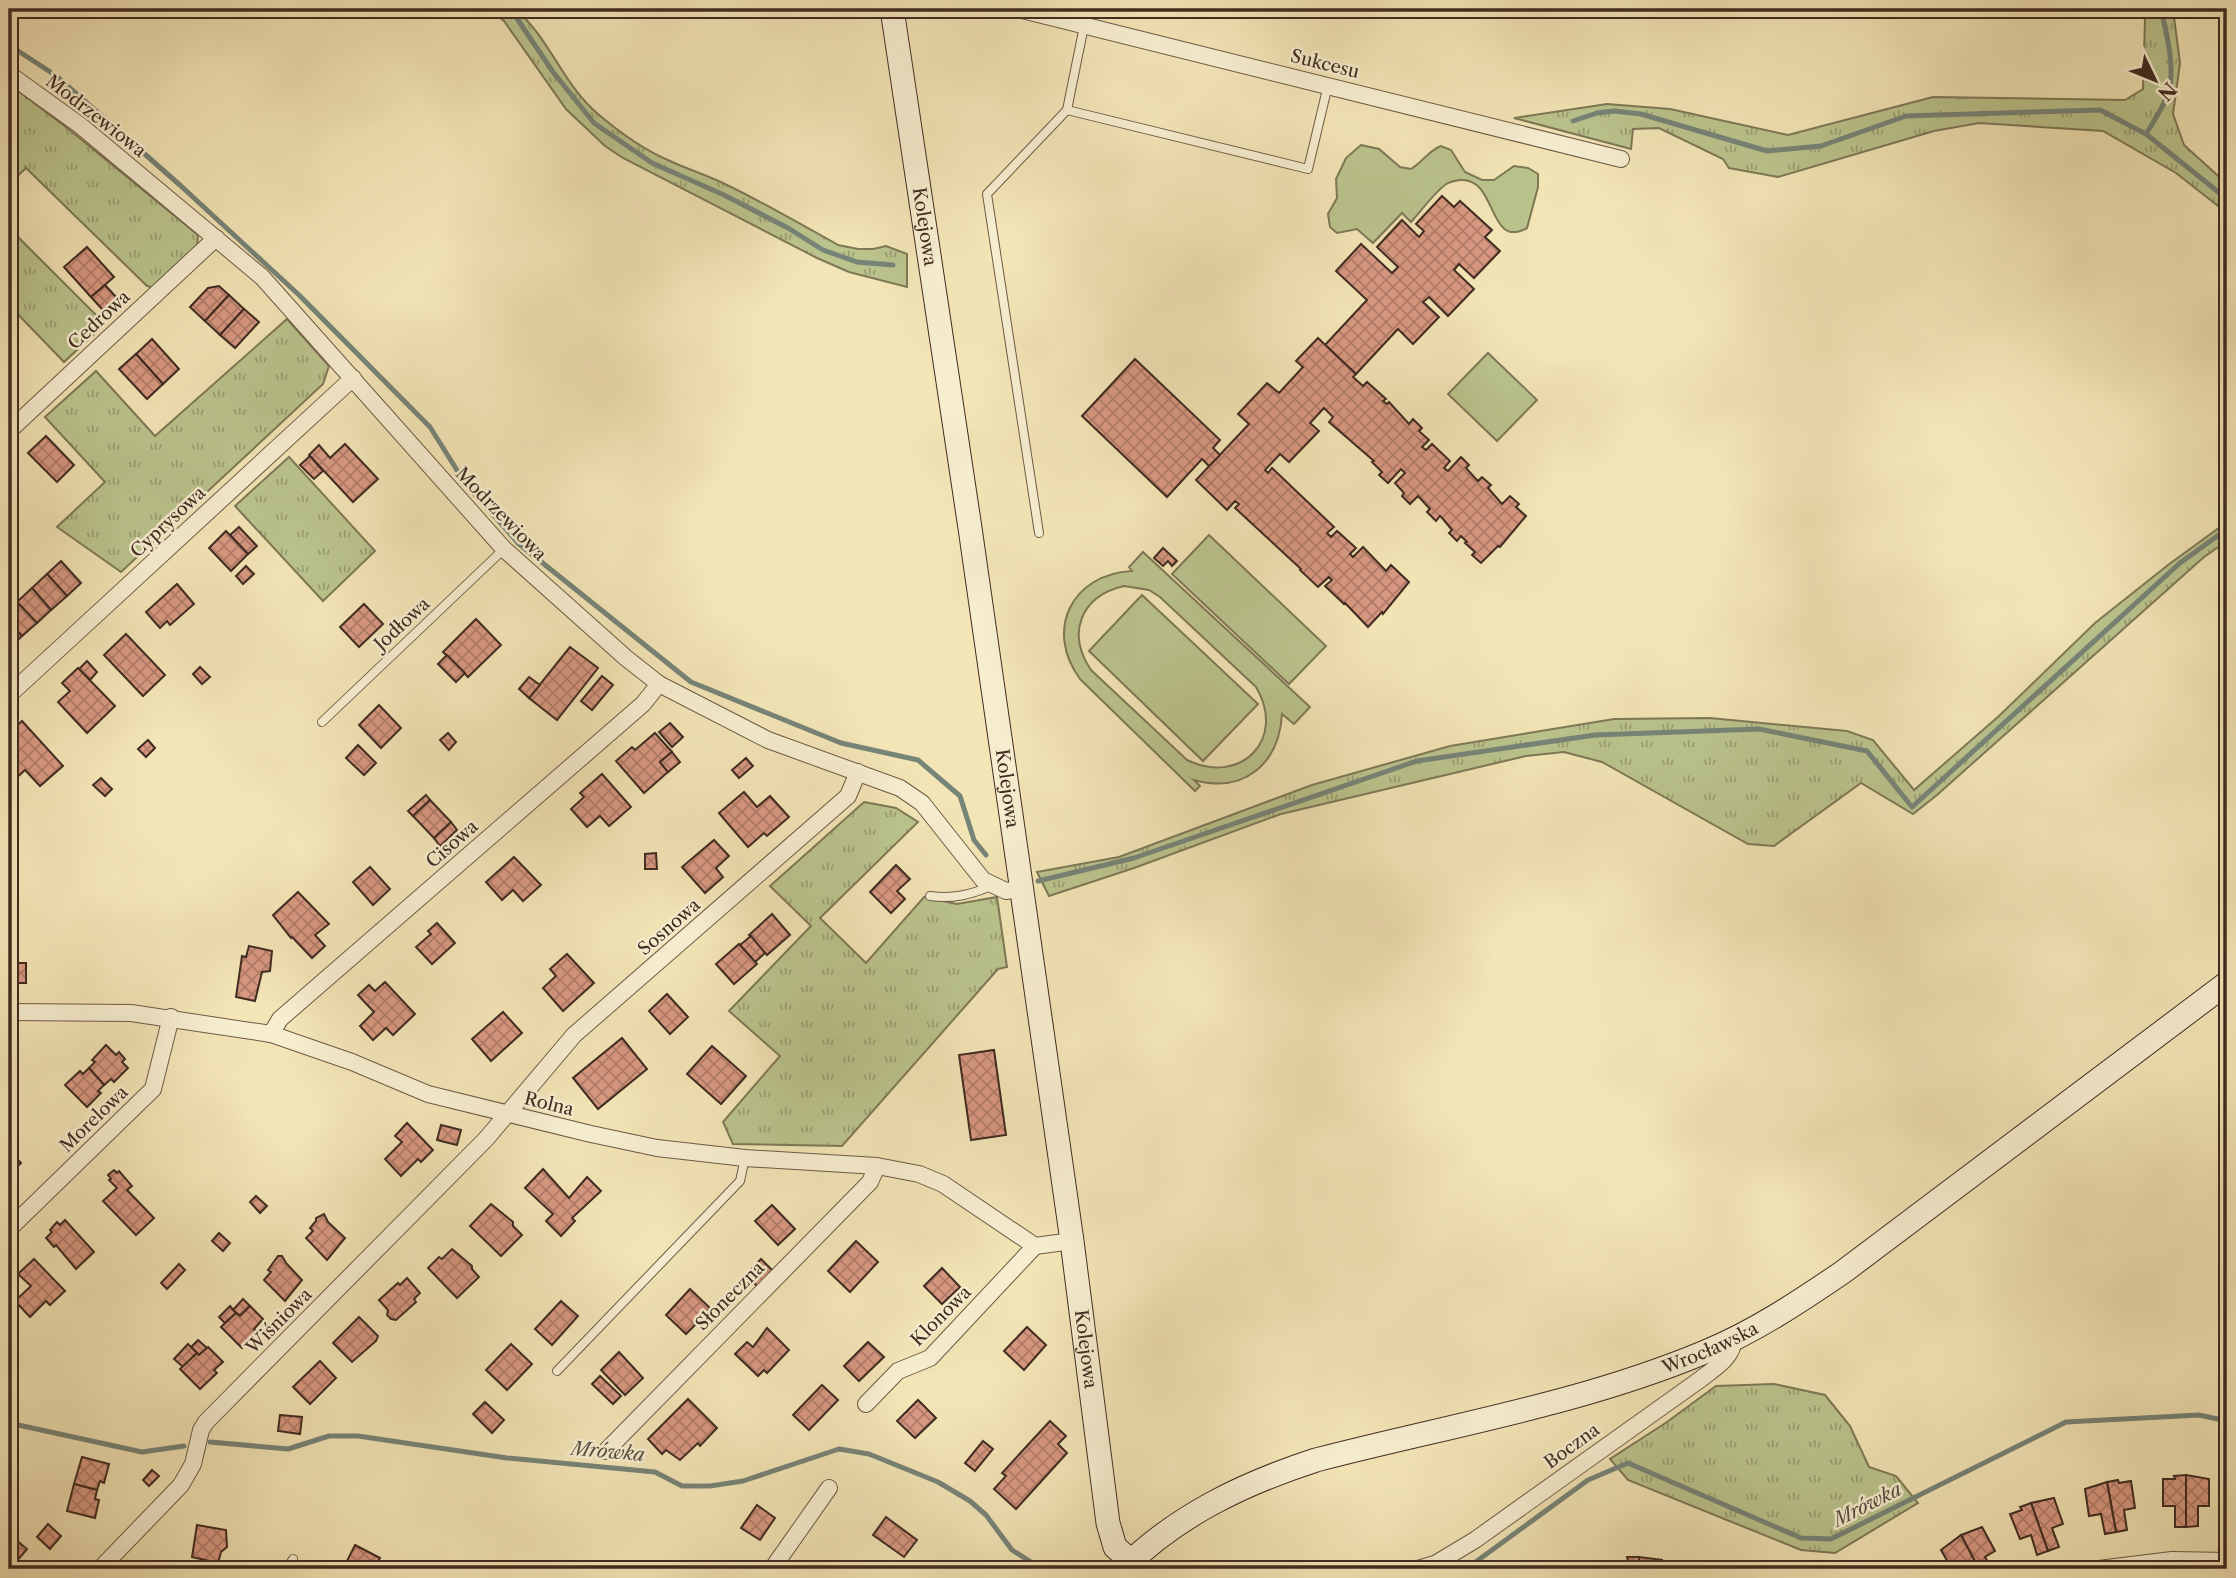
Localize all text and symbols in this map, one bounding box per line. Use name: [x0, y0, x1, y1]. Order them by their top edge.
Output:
street label: Sukcesu: [1288, 45, 1362, 83]
north arrow: [2120, 46, 2190, 116]
street label: Modrzewiowa: [41, 70, 151, 162]
text: N: [2153, 77, 2181, 105]
street label: Kolejowa: [908, 186, 942, 268]
street label: Cedrowa: [63, 285, 135, 354]
street label: Modrzewiowa: [451, 463, 551, 566]
street label: Cyprysowa: [126, 481, 210, 562]
street label: Jodłowa: [367, 592, 435, 657]
street label: Kolejowa: [991, 748, 1024, 830]
street label: Cisowa: [422, 815, 483, 873]
street label: Sosnowa: [633, 894, 705, 960]
street label: Morelowa: [55, 1081, 133, 1157]
street label: Rolna: [522, 1087, 576, 1121]
street label: Słoneczna: [691, 1257, 769, 1335]
street label: Klonowa: [906, 1281, 976, 1351]
street label: Wiśniowa: [241, 1283, 317, 1359]
street label: Kolejowa: [1070, 1308, 1102, 1390]
street label: Wrocławska: [1658, 1317, 1762, 1379]
street label: Boczna: [1540, 1418, 1604, 1473]
water label: Mrówka: [568, 1437, 646, 1466]
water label: Mrówka: [1827, 1477, 1906, 1532]

